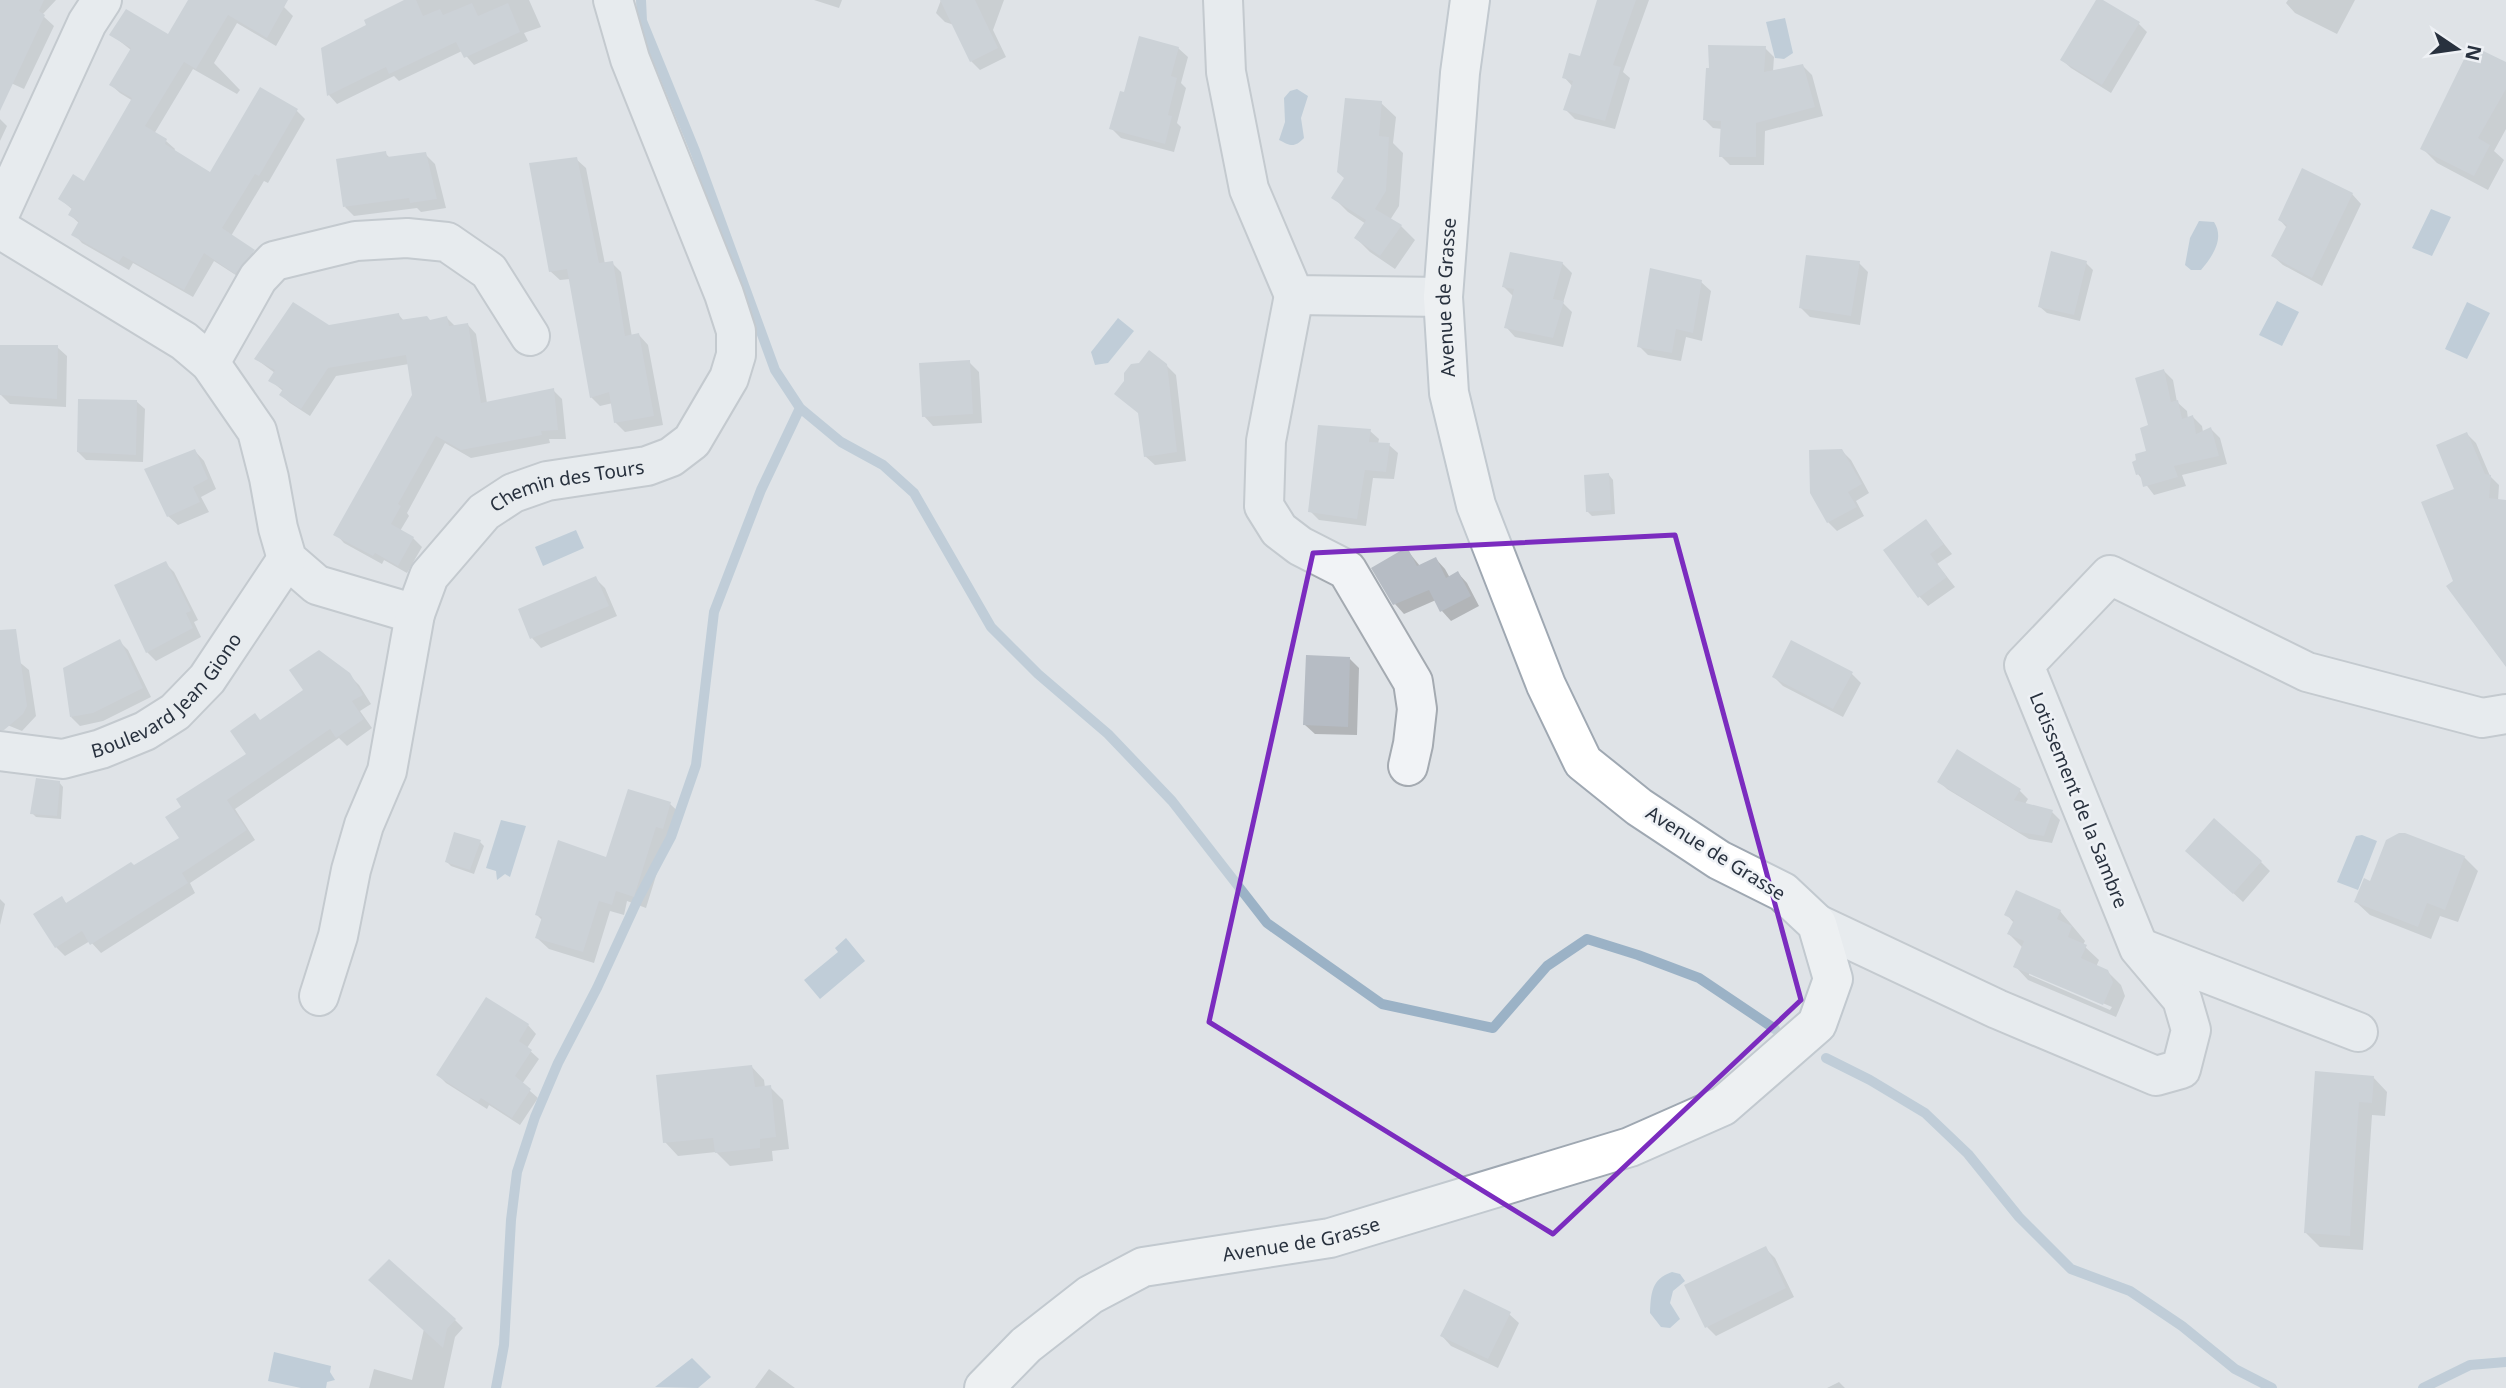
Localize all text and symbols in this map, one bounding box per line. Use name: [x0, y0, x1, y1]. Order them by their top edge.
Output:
north arrow: [2422, 14, 2492, 84]
text: N: [2459, 42, 2488, 63]
street label: Avenue de Grasse: [1430, 217, 1462, 378]
street label: Chemin des Tours: [484, 454, 646, 518]
street label: Boulevard Jean Giono: [88, 628, 247, 764]
street label: Lotissement de la Sambre: [2024, 688, 2134, 912]
street label: Avenue de Grasse: [1641, 800, 1791, 906]
street label: Avenue de Grasse: [1221, 1211, 1383, 1267]

